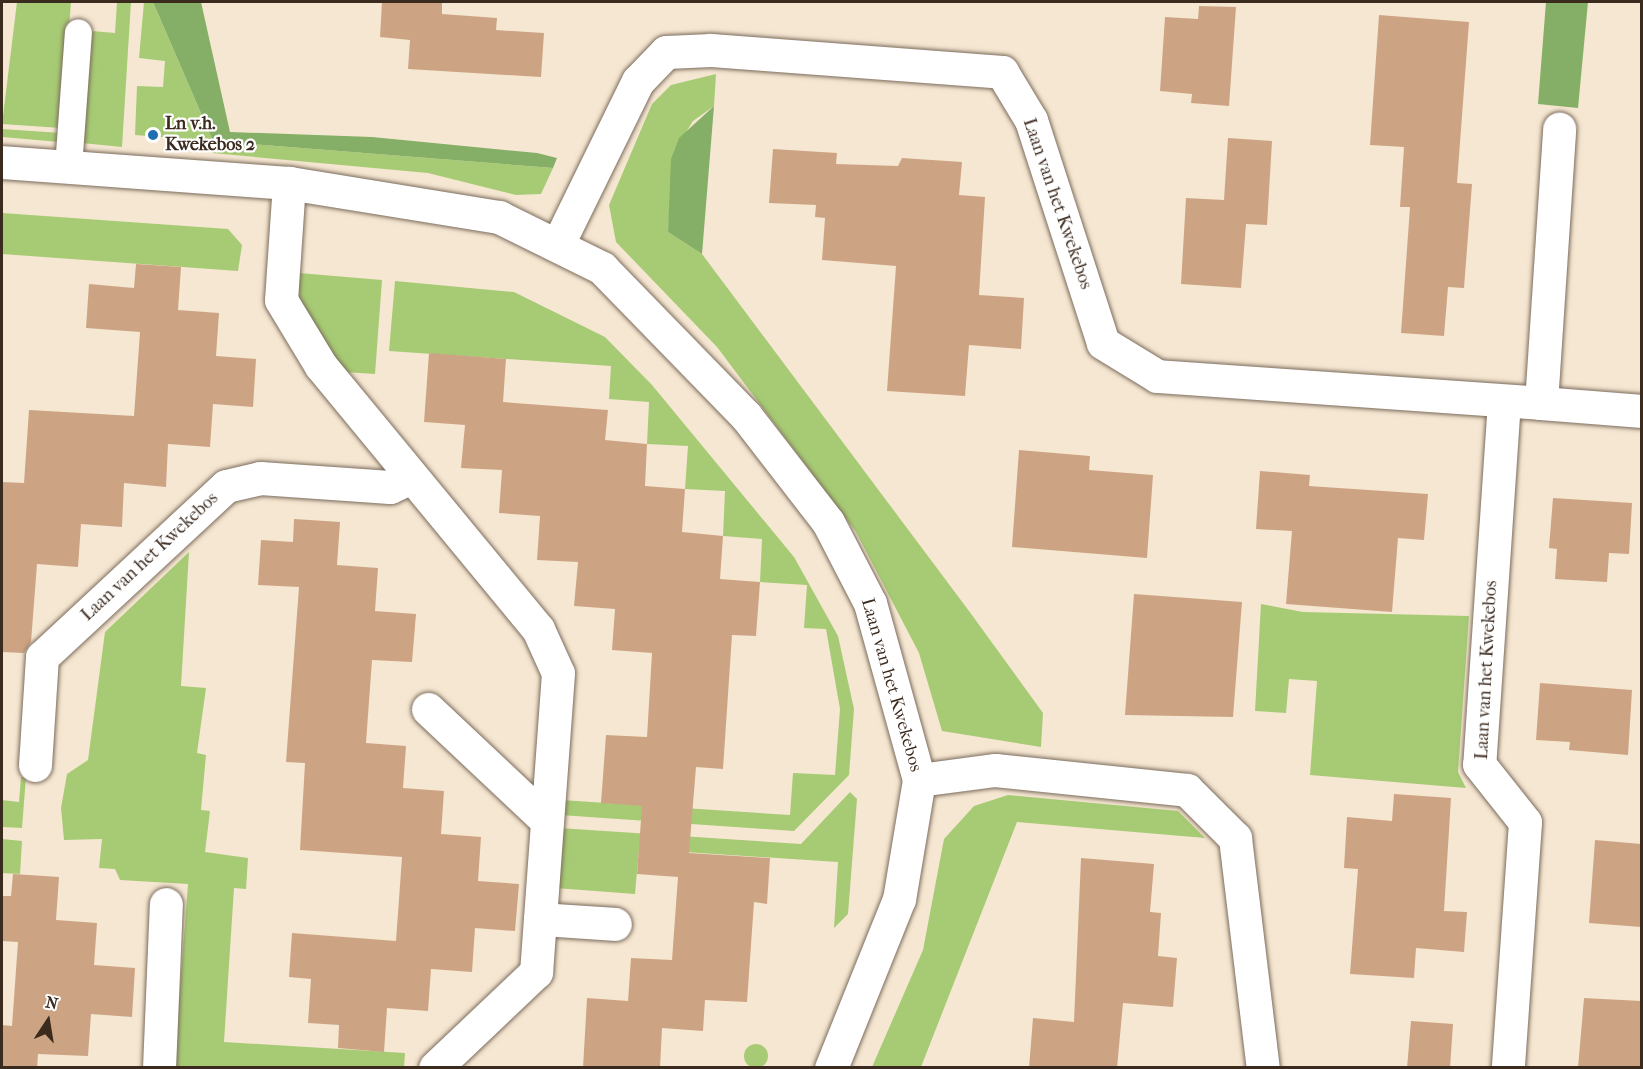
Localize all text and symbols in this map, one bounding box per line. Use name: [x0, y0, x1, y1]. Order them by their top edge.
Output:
place label: Ln v.h. Kwekebos 2: [165, 114, 255, 156]
street label: Laan van het Kwekebos: [1018, 116, 1096, 292]
marker: Ln v.h. Kwekebos 2: [146, 128, 160, 142]
street label: Laan van het Kwekebos: [77, 488, 223, 626]
street label: Laan van het Kwekebos: [1472, 580, 1502, 760]
street label: Laan van het Kwekebos: [856, 596, 926, 774]
north arrow: [18, 991, 78, 1051]
text: N: [44, 992, 60, 1013]

